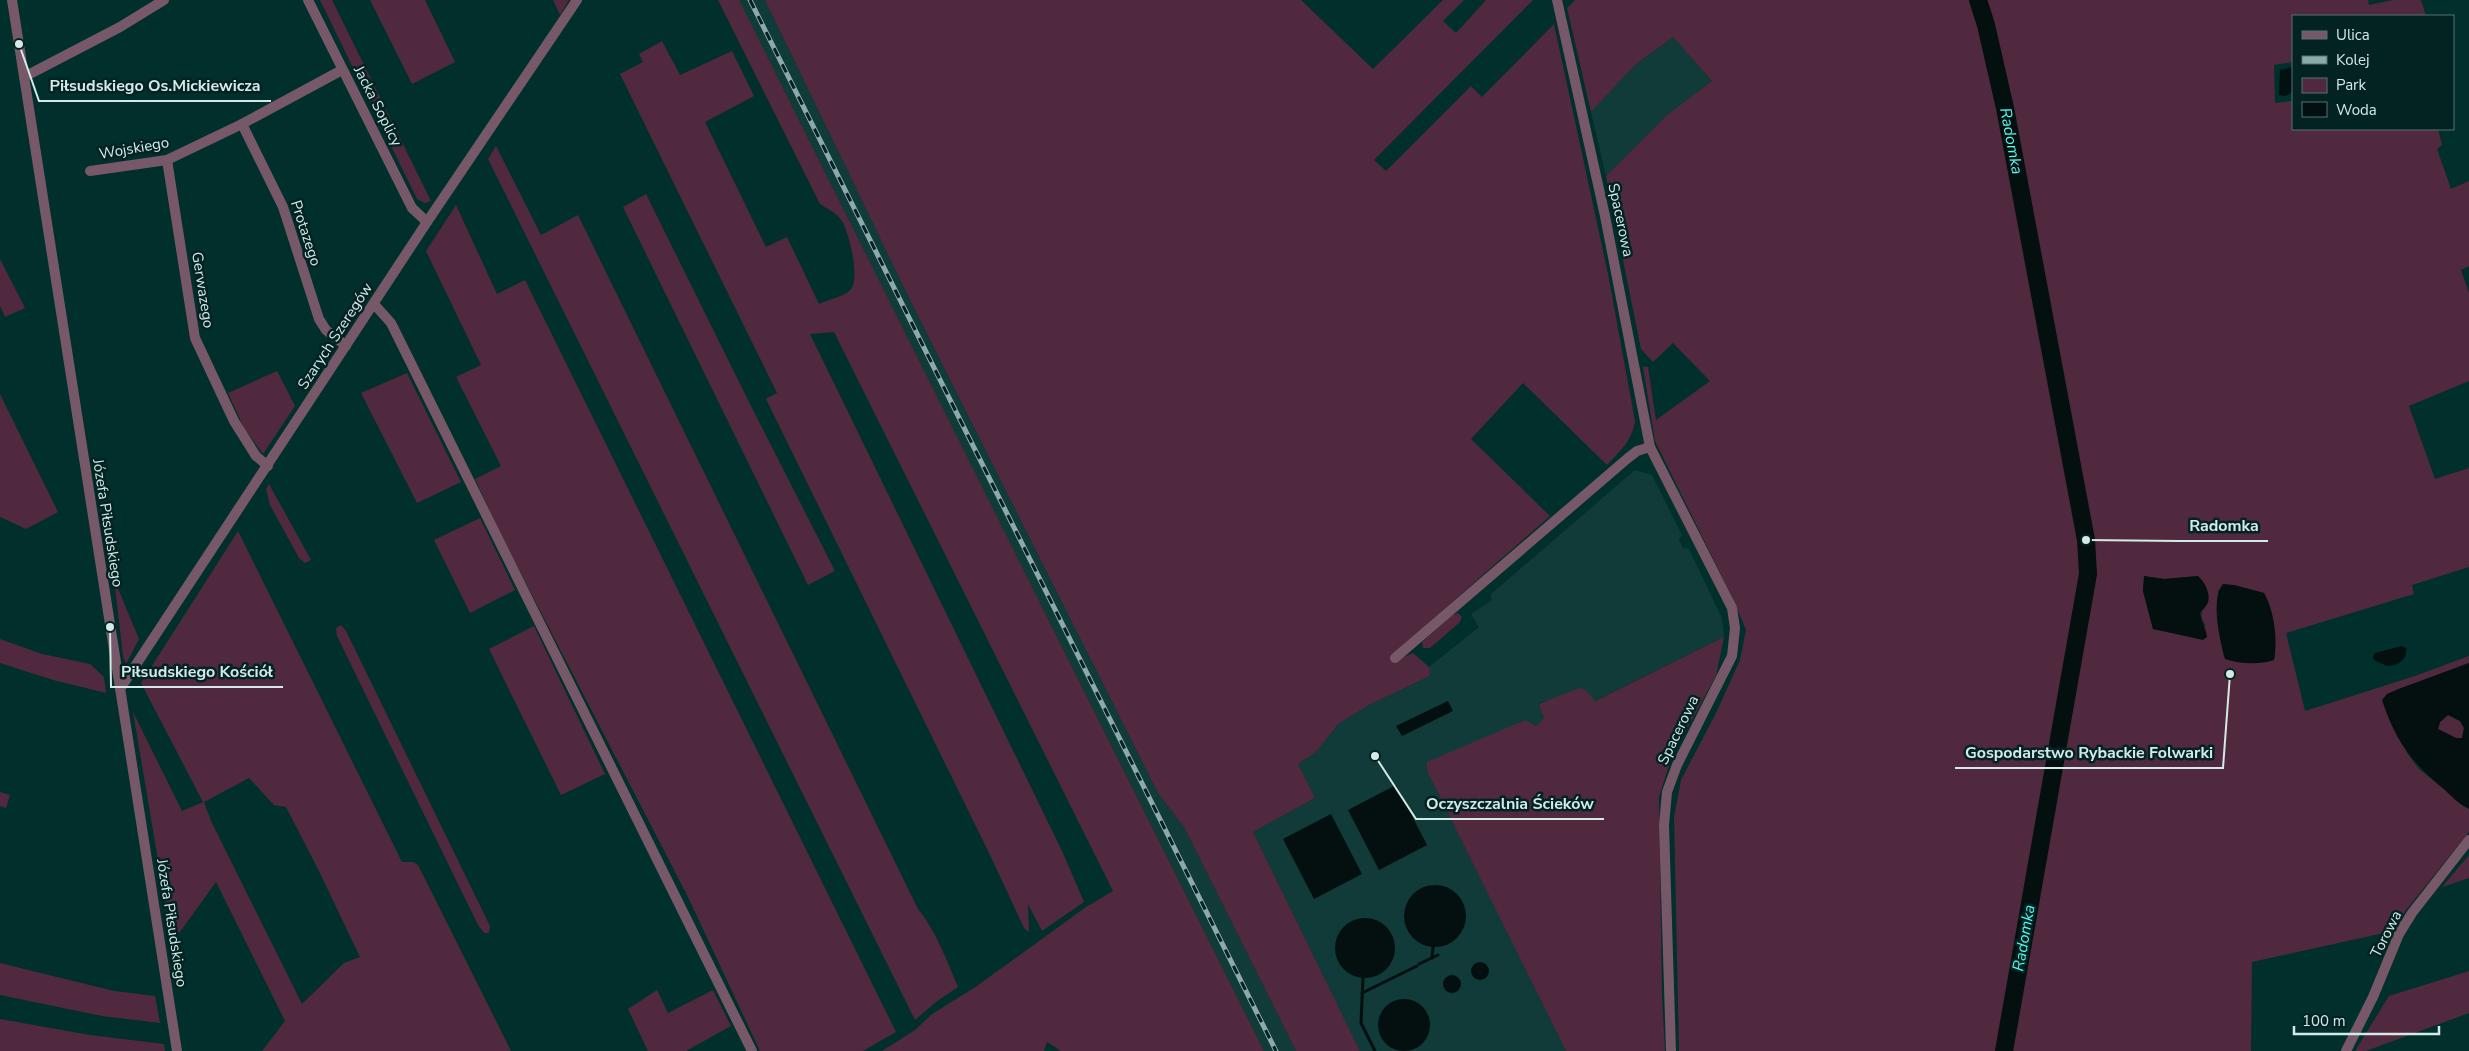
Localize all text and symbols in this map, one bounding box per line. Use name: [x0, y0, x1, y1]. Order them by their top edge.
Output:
legend: [2292, 15, 2454, 130]
text: Ulica: [2336, 25, 2370, 45]
text: Kolej: [2336, 50, 2369, 70]
street label: Jacka Soplicy: [349, 61, 407, 150]
callout: Piłsudskiego Os.Mickiewicza: [39, 70, 271, 101]
text: Piłsudskiego Os.Mickiewicza: [49, 75, 261, 97]
text: Park: [2336, 75, 2366, 95]
text: Woda: [2336, 100, 2377, 120]
water label: Radomka: [1994, 106, 2028, 176]
street label: Wojskiego: [97, 132, 171, 164]
street label: Spacerowa: [1603, 181, 1639, 259]
street label: Protazego: [286, 198, 326, 268]
street label: Gerwazego: [187, 250, 219, 330]
street label: Szarych Szeregów: [293, 278, 377, 393]
street label: Józefa Piłsudskiego: [88, 456, 128, 589]
callout: Radomka: [2179, 510, 2268, 541]
text: Radomka: [2189, 515, 2259, 537]
callout: Piłsudskiego Kościół: [111, 656, 283, 687]
text: Piłsudskiego Kościół: [121, 661, 274, 683]
street label: Spacerowa: [1653, 692, 1703, 768]
callout: Gospodarstwo Rybackie Folwarki: [1955, 737, 2223, 768]
text: Gospodarstwo Rybackie Folwarki: [1965, 742, 2213, 764]
callout: Oczyszczalnia Ścieków: [1416, 788, 1604, 819]
text: Oczyszczalnia Ścieków: [1426, 793, 1594, 815]
street label: Józefa Piłsudskiego: [152, 856, 192, 989]
water label: Radomka: [2007, 903, 2041, 973]
street label: Torowa: [2366, 907, 2406, 961]
scale bar: [2294, 1004, 2439, 1036]
text: 100 m: [2302, 1011, 2346, 1031]

